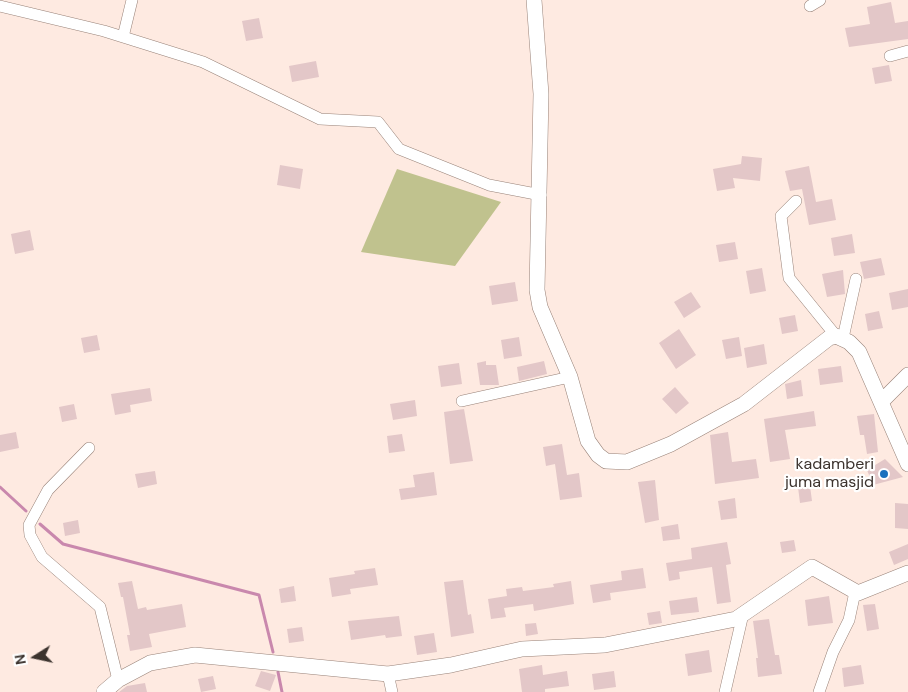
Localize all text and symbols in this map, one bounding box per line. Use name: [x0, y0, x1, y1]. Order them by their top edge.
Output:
place label: kadamberi juma masjid: [785, 455, 874, 493]
marker: kadamberi juma masjid: [878, 468, 890, 480]
north arrow: [10, 632, 60, 682]
text: N: [10, 653, 30, 666]

